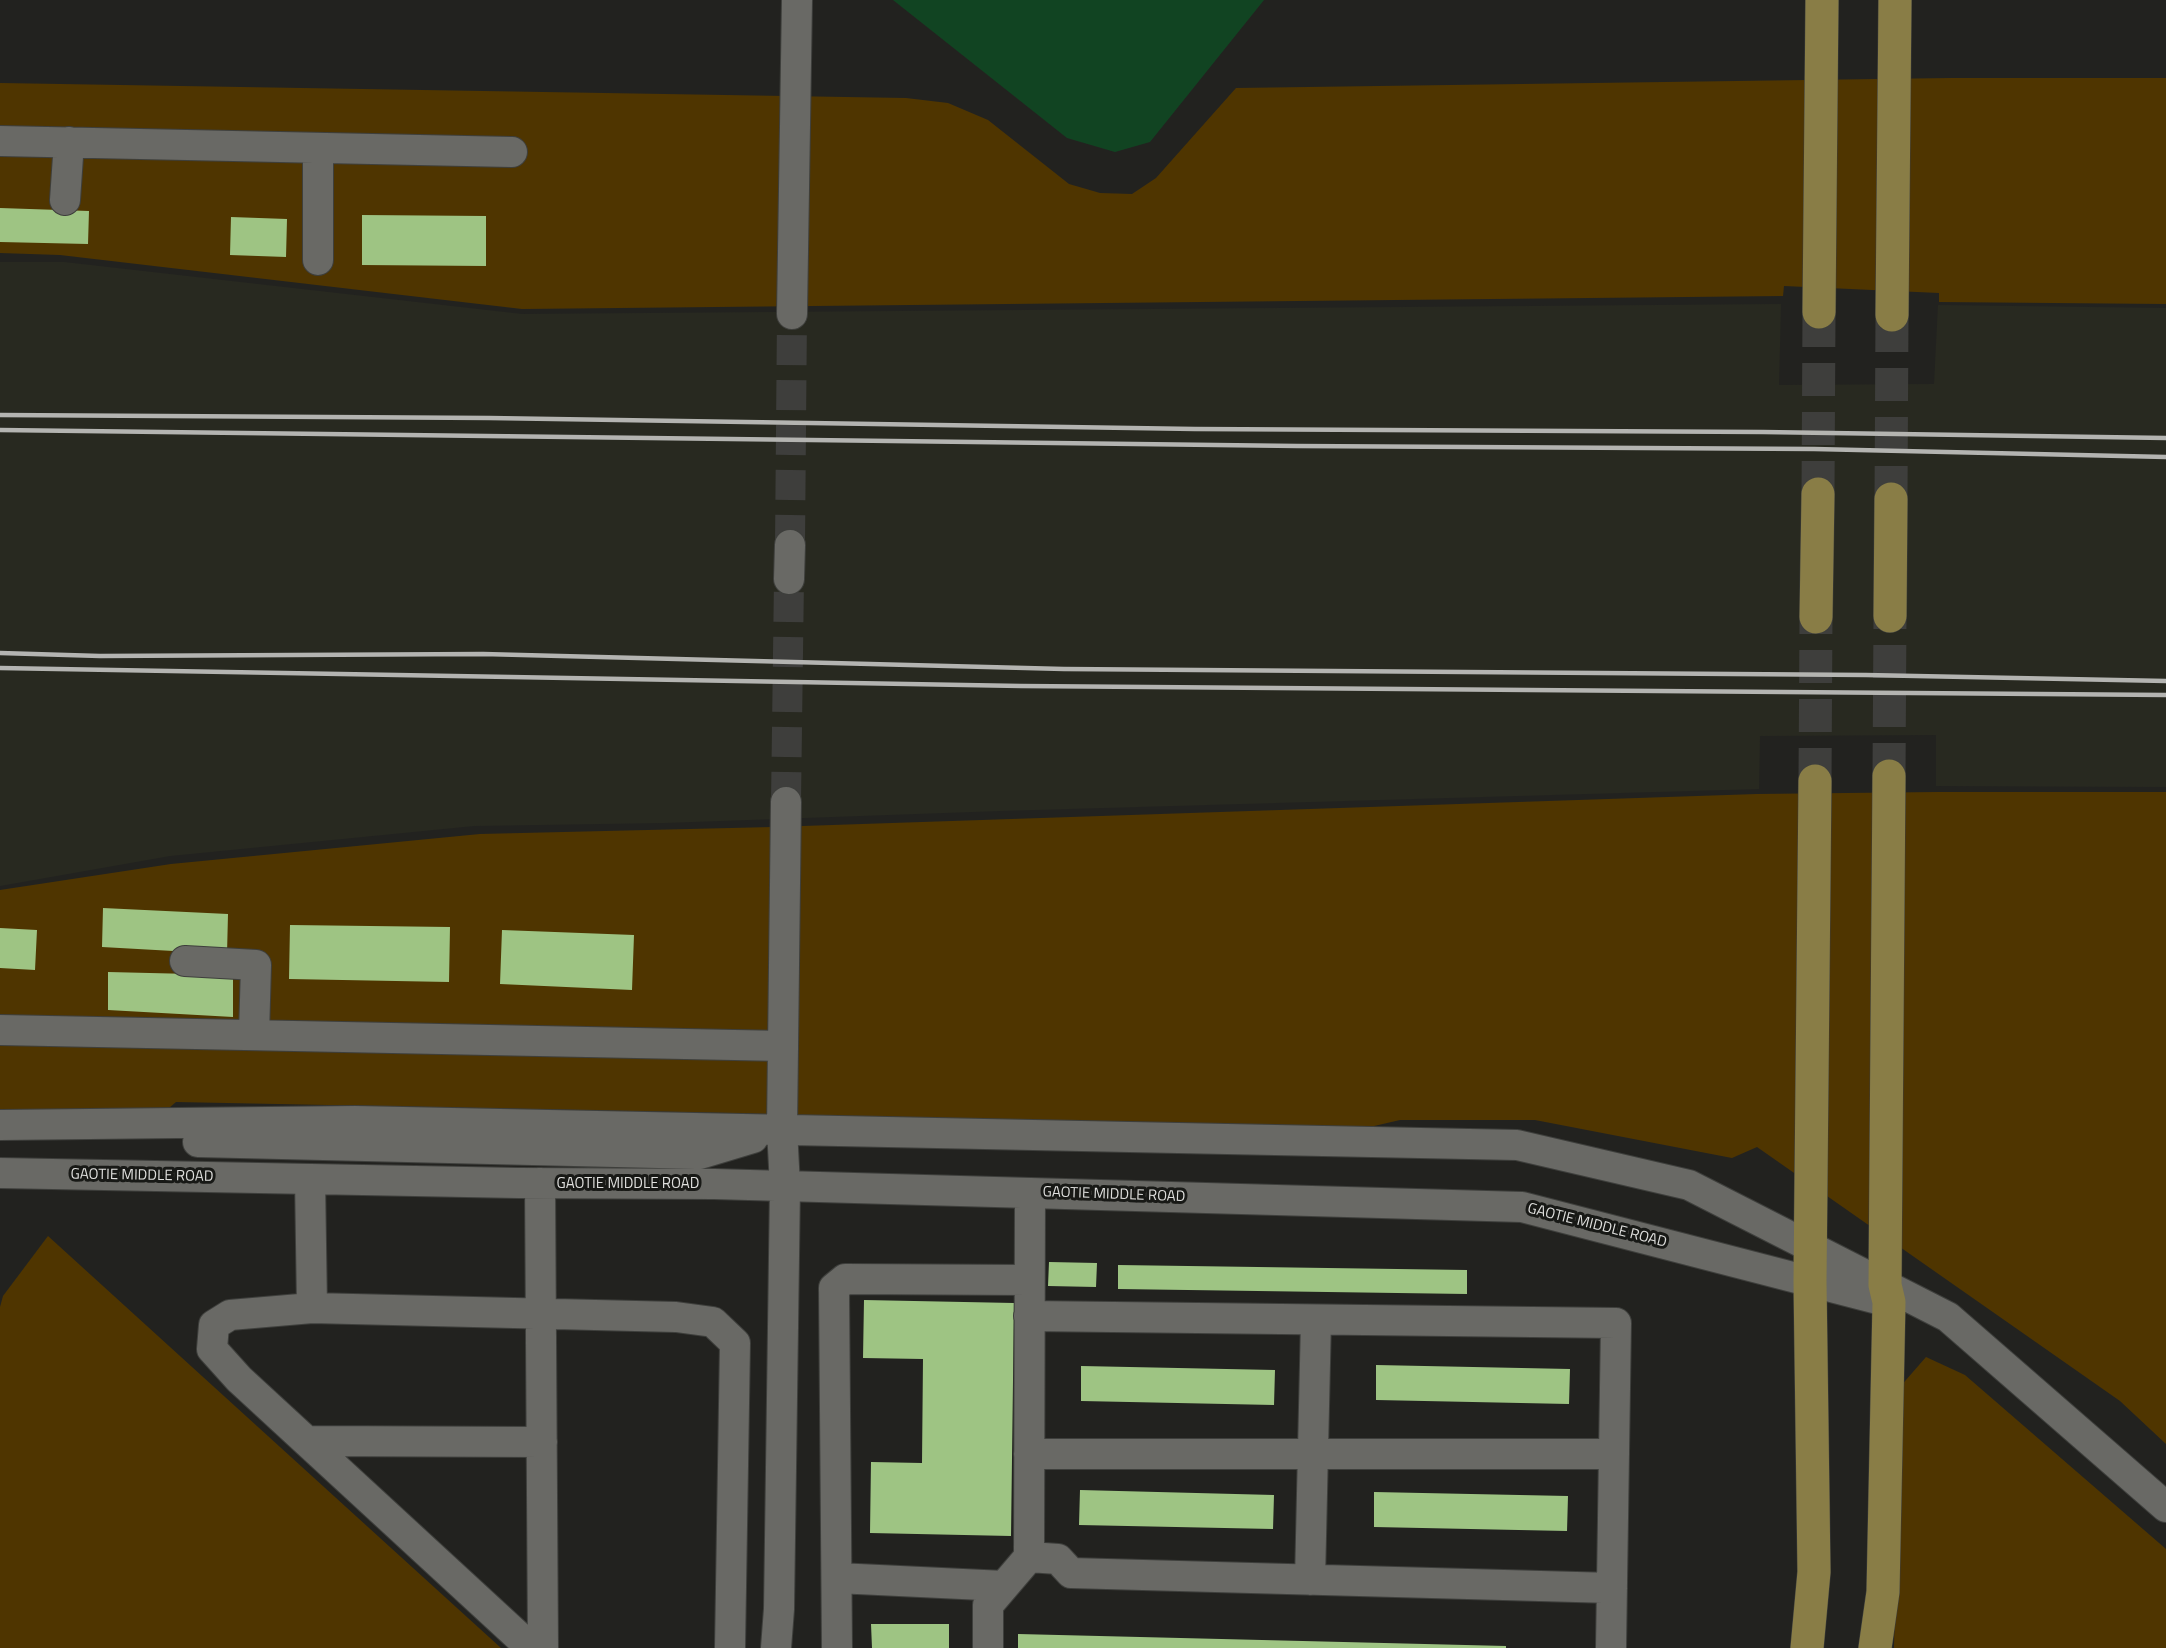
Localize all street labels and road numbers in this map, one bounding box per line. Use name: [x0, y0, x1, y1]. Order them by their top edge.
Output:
street label: GAOTIE MIDDLE ROAD: [70, 1166, 214, 1186]
street label: GAOTIE MIDDLE ROAD: [557, 1175, 699, 1193]
street label: GAOTIE MIDDLE ROAD: [1042, 1184, 1186, 1206]
street label: GAOTIE MIDDLE ROAD: [1526, 1200, 1668, 1252]

